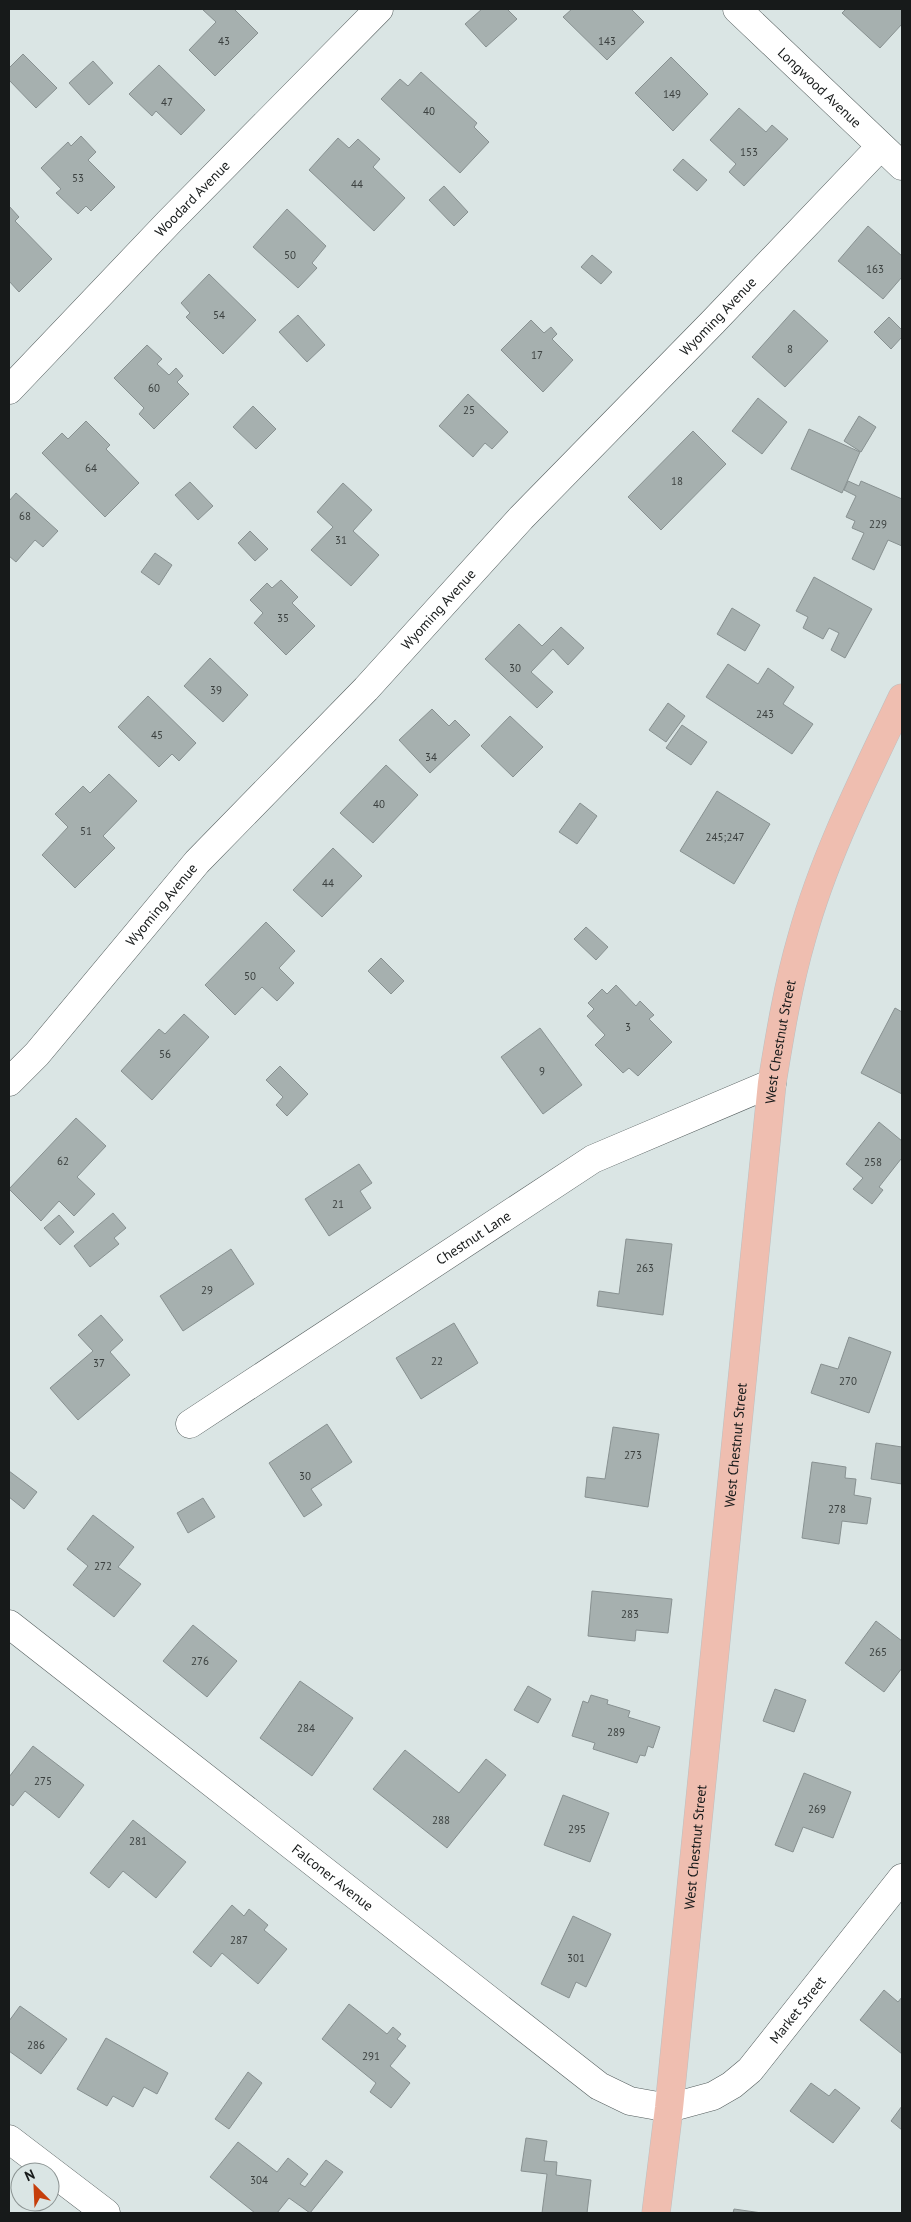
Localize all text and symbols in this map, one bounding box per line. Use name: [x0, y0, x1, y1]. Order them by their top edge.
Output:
house number: 43: [218, 34, 230, 48]
house number: 143: [598, 34, 616, 48]
street label: Longwood Avenue: [774, 44, 865, 132]
house number: 149: [663, 87, 681, 101]
house number: 47: [161, 95, 173, 109]
house number: 40: [423, 104, 435, 118]
house number: 153: [740, 145, 758, 159]
street label: Woodard Avenue: [151, 157, 234, 240]
house number: 53: [72, 171, 84, 185]
house number: 44: [351, 177, 363, 191]
house number: 50: [284, 248, 296, 262]
house number: 163: [866, 262, 884, 276]
street label: Wyoming Avenue: [676, 273, 760, 360]
house number: 54: [213, 308, 225, 322]
house number: 8: [787, 342, 793, 356]
house number: 17: [531, 348, 543, 362]
house number: 60: [148, 381, 160, 395]
house number: 25: [463, 403, 475, 417]
house number: 64: [85, 461, 97, 475]
house number: 18: [671, 474, 683, 488]
house number: 68: [19, 509, 31, 523]
house number: 229: [869, 517, 887, 531]
house number: 31: [335, 533, 347, 547]
street label: Wyoming Avenue: [397, 565, 479, 653]
house number: 35: [277, 611, 289, 625]
house number: 30: [509, 661, 521, 675]
house number: 39: [210, 683, 222, 697]
house number: 243: [756, 707, 774, 721]
house number: 45: [151, 728, 163, 742]
house number: 34: [425, 750, 437, 764]
house number: 40: [373, 797, 385, 811]
house number: 51: [80, 824, 92, 838]
house number: 245;247: [706, 830, 744, 844]
street label: Wyoming Avenue: [122, 859, 201, 950]
house number: 44: [322, 876, 334, 890]
house number: 50: [244, 969, 256, 983]
street label: West Chestnut Street: [761, 978, 800, 1105]
house number: 3: [625, 1020, 631, 1034]
house number: 56: [159, 1047, 171, 1061]
house number: 9: [539, 1064, 545, 1078]
house number: 62: [57, 1154, 69, 1168]
house number: 258: [864, 1155, 882, 1169]
house number: 21: [332, 1197, 344, 1211]
street label: Chestnut Lane: [432, 1207, 514, 1269]
house number: 263: [636, 1261, 654, 1275]
house number: 29: [201, 1283, 213, 1297]
house number: 22: [431, 1354, 443, 1368]
house number: 37: [93, 1356, 105, 1370]
house number: 270: [839, 1374, 857, 1388]
street label: West Chestnut Street: [720, 1382, 751, 1508]
house number: 273: [624, 1448, 642, 1462]
house number: 30: [299, 1469, 311, 1483]
house number: 278: [828, 1502, 846, 1516]
house number: 272: [94, 1559, 112, 1573]
house number: 283: [621, 1607, 639, 1621]
house number: 265: [869, 1645, 887, 1659]
house number: 276: [191, 1654, 209, 1668]
house number: 284: [297, 1721, 315, 1735]
house number: 289: [607, 1725, 625, 1739]
house number: 275: [34, 1774, 52, 1788]
street label: West Chestnut Street: [680, 1784, 710, 1910]
house number: 269: [808, 1802, 826, 1816]
house number: 288: [432, 1813, 450, 1827]
house number: 295: [568, 1822, 586, 1836]
house number: 281: [129, 1834, 147, 1848]
street label: Falconer Avenue: [288, 1840, 377, 1915]
house number: 287: [230, 1933, 248, 1947]
house number: 301: [567, 1951, 585, 1965]
street label: Market Street: [765, 1973, 830, 2047]
house number: 286: [27, 2038, 45, 2052]
house number: 291: [362, 2049, 380, 2063]
north arrow: [10, 2162, 60, 2212]
text: N: [22, 2165, 38, 2185]
house number: 304: [250, 2173, 268, 2187]

